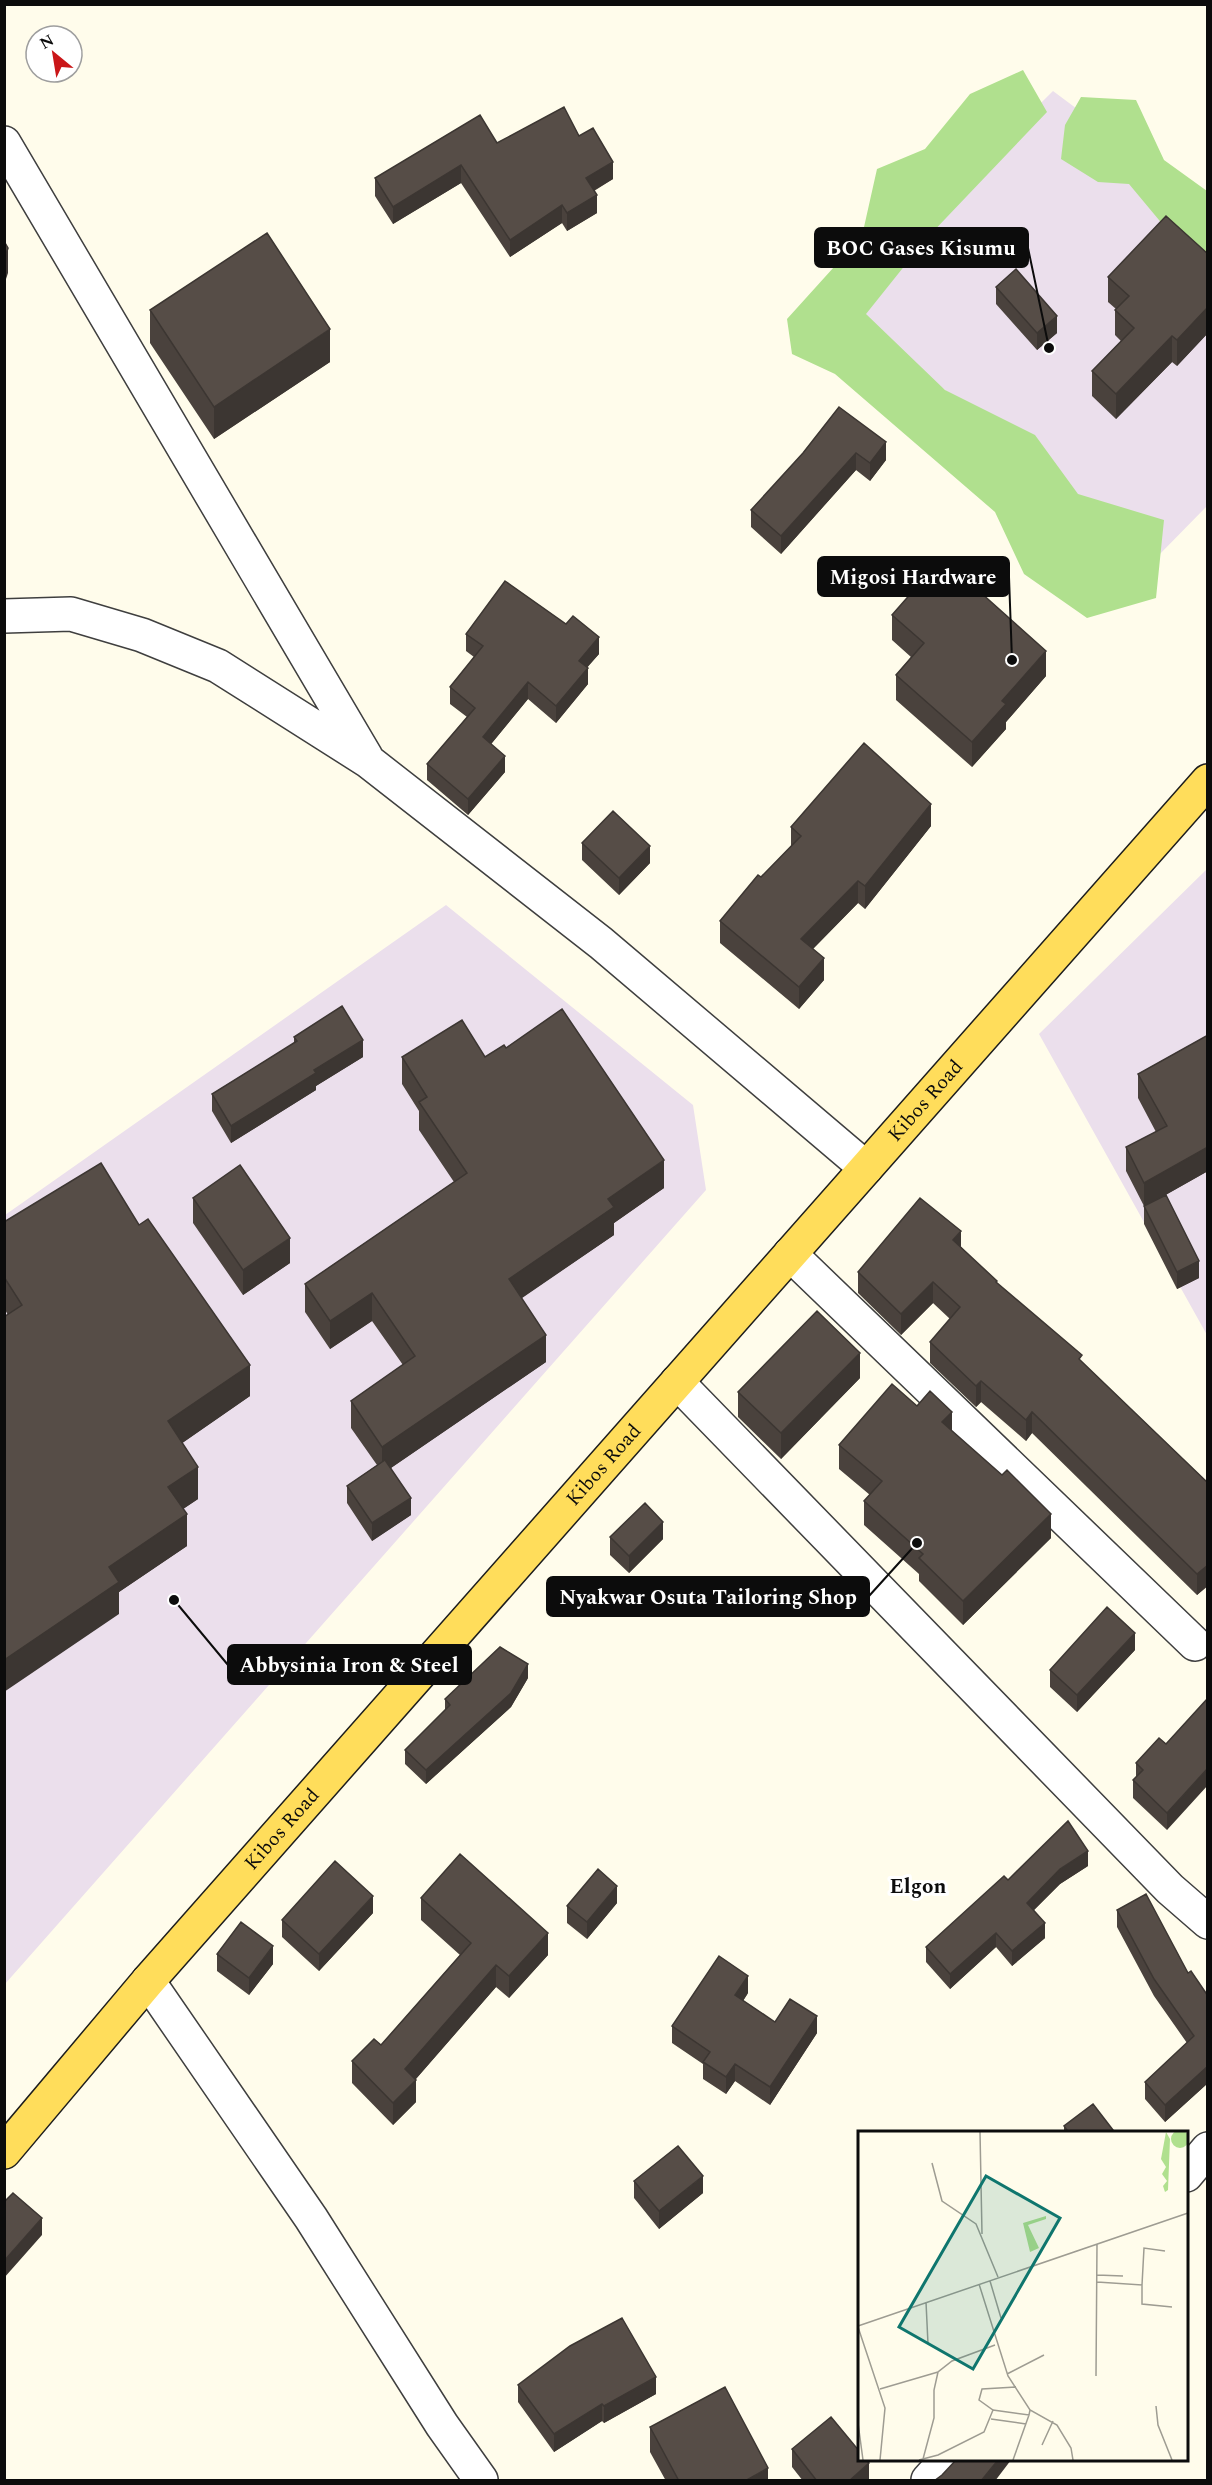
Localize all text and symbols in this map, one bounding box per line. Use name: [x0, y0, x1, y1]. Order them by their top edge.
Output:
north arrow: [24, 24, 84, 84]
text: N: [35, 28, 59, 56]
callout: BOC Gases Kisumu: [815, 228, 1028, 267]
text: BOC Gases Kisumu: [826, 233, 1016, 265]
callout: Migosi Hardware: [818, 557, 1009, 596]
text: Migosi Hardware: [829, 562, 997, 594]
street label: Kibos Road: [881, 1053, 970, 1149]
street label: Kibos Road: [559, 1417, 649, 1513]
callout: Nyakwar Osuta Tailoring Shop: [547, 1577, 869, 1616]
text: Nyakwar Osuta Tailoring Shop: [559, 1582, 857, 1614]
callout: Abbysinia Iron & Steel: [228, 1645, 471, 1684]
text: Abbysinia Iron & Steel: [239, 1650, 459, 1682]
street label: Kibos Road: [237, 1781, 327, 1877]
district label: Elgon: [890, 1871, 946, 1903]
inset map: [858, 2131, 1188, 2461]

